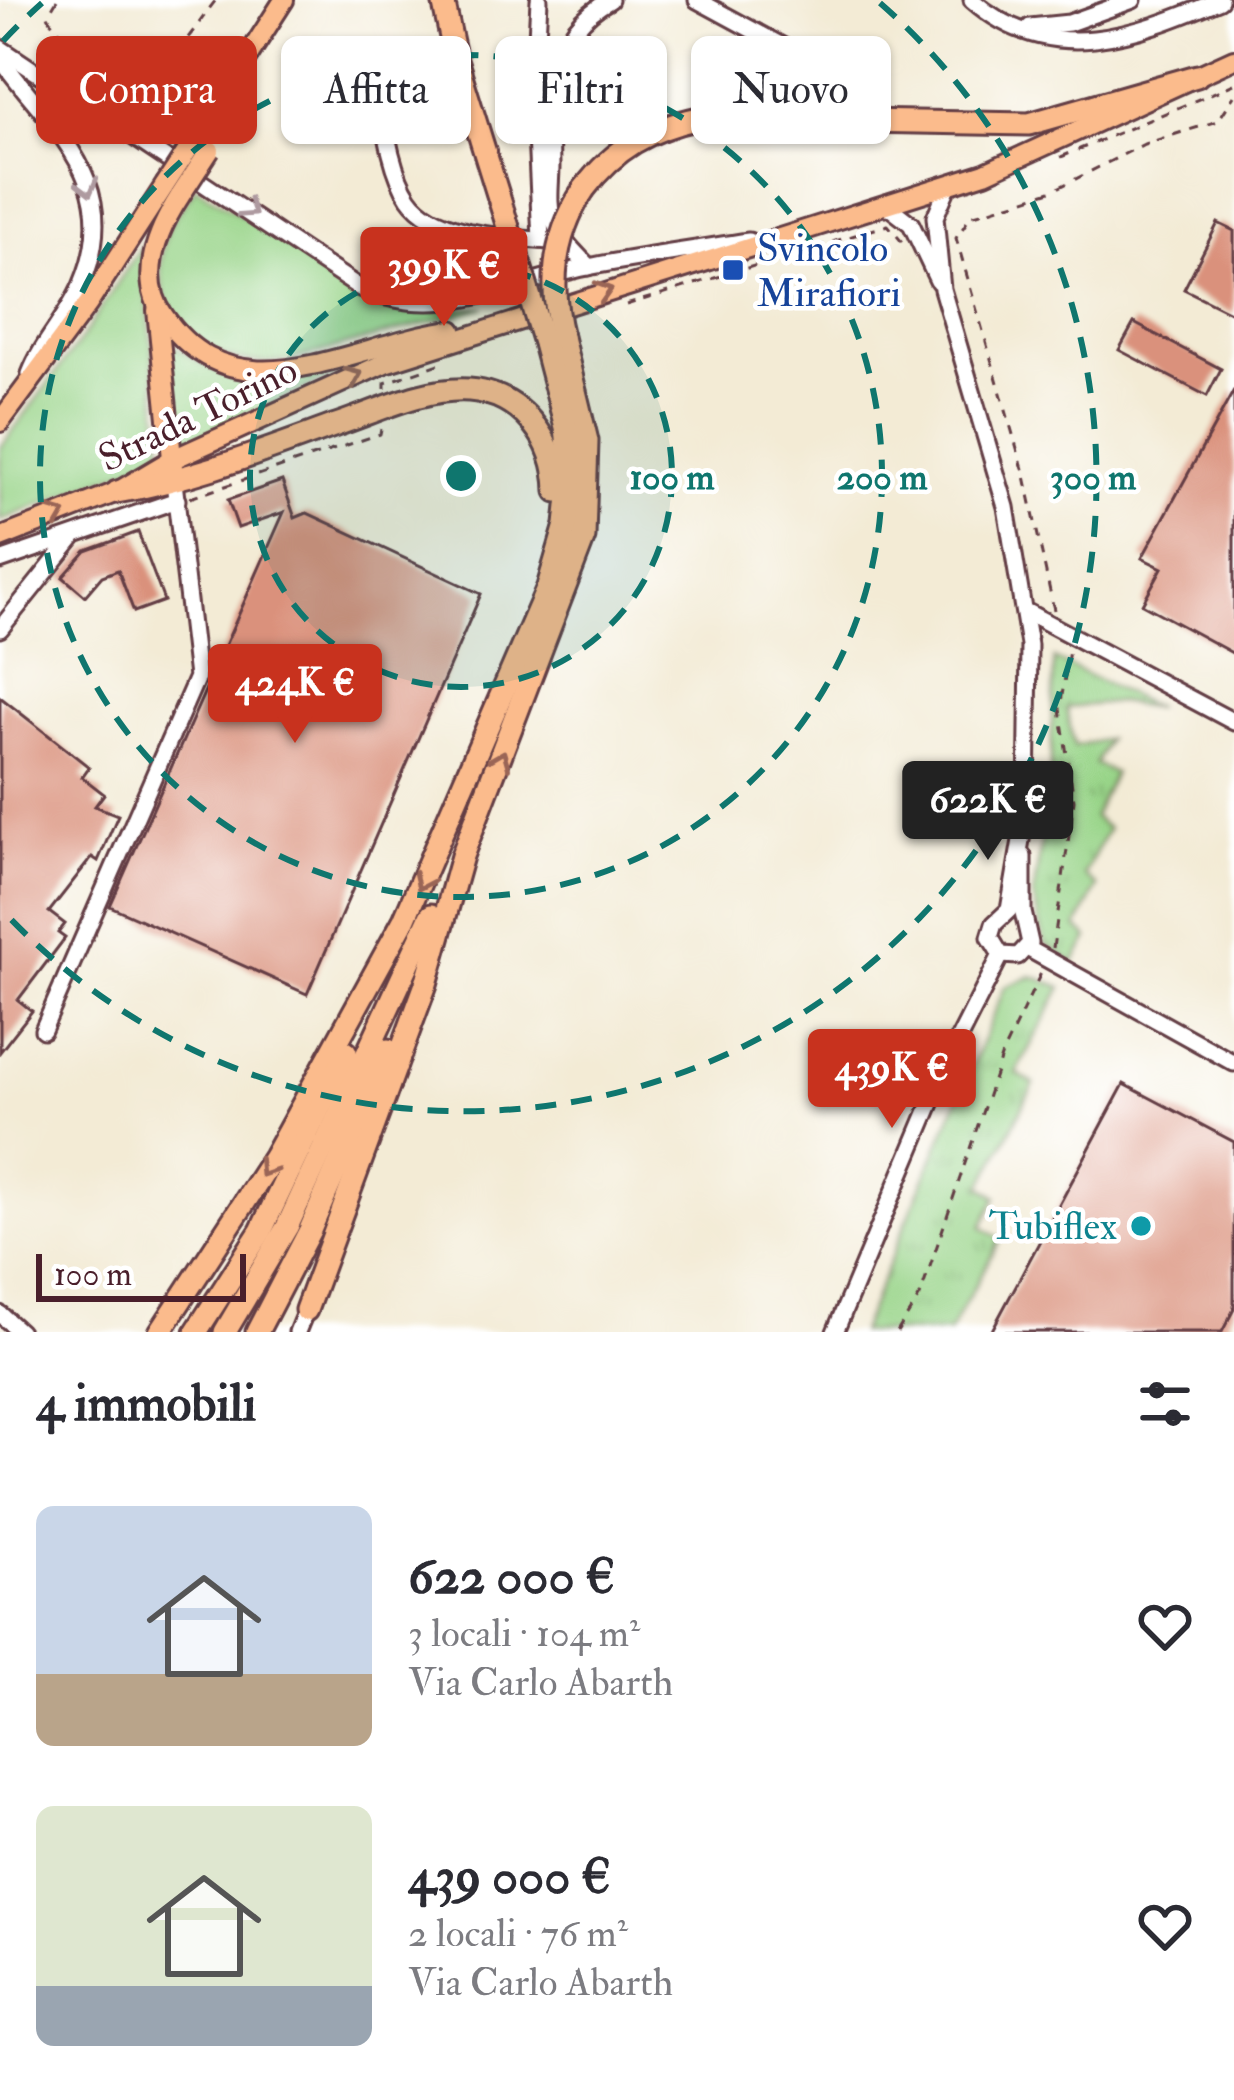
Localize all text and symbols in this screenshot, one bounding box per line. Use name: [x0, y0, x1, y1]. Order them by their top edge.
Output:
chip: Compra: [36, 36, 257, 144]
chip: Affitta: [281, 36, 471, 144]
chip: Filtri: [495, 36, 667, 144]
chip: Nuovo: [691, 36, 891, 144]
one-way arrow: [74, 176, 99, 197]
one-way arrow: [236, 196, 258, 218]
place label: Svincolo Mirafiori: [757, 224, 901, 318]
pin: 399K €: [346, 227, 542, 329]
text: 399K €: [387, 241, 501, 290]
marker: Svincolo Mirafiori: [720, 257, 746, 283]
one-way arrow: [593, 280, 614, 305]
street label: Strada Torino: [91, 345, 305, 483]
one-way arrow: [342, 366, 363, 390]
centre of rings: [440, 455, 482, 497]
text: 100 m: [629, 455, 715, 500]
text: 200 m: [837, 455, 927, 500]
text: 300 m: [1050, 455, 1136, 500]
one-way arrow: [47, 505, 68, 530]
pin: 424K €: [197, 644, 393, 746]
text: 424K €: [235, 658, 355, 707]
one-way arrow: [486, 749, 511, 770]
pin: 622K €: [890, 761, 1086, 863]
text: 622K €: [929, 775, 1047, 824]
one-way arrow: [413, 869, 436, 891]
pin: 439K €: [794, 1029, 990, 1131]
text: 439K €: [835, 1043, 949, 1092]
one-way arrow: [258, 1156, 280, 1178]
place label: Tubiflex: [989, 1202, 1117, 1251]
marker: Tubiflex: [1128, 1213, 1154, 1239]
scale bar: [36, 1248, 246, 1301]
text: 100 m: [54, 1254, 132, 1295]
icon: filters: [1132, 1371, 1198, 1437]
text: 4 immobili: [36, 1372, 256, 1436]
text: 622 000 €: [408, 1545, 615, 1609]
icon: home: [132, 1554, 276, 1698]
icon: heart: [1132, 1593, 1198, 1659]
text: 3 locali · 104 m²: [408, 1609, 640, 1658]
text: Via Carlo Abarth: [408, 1658, 673, 1707]
text: 439 000 €: [408, 1845, 611, 1909]
icon: home: [132, 1854, 276, 1998]
icon: heart: [1132, 1893, 1198, 1959]
text: 2 locali · 76 m²: [408, 1909, 628, 1958]
text: Via Carlo Abarth: [408, 1958, 673, 2007]

